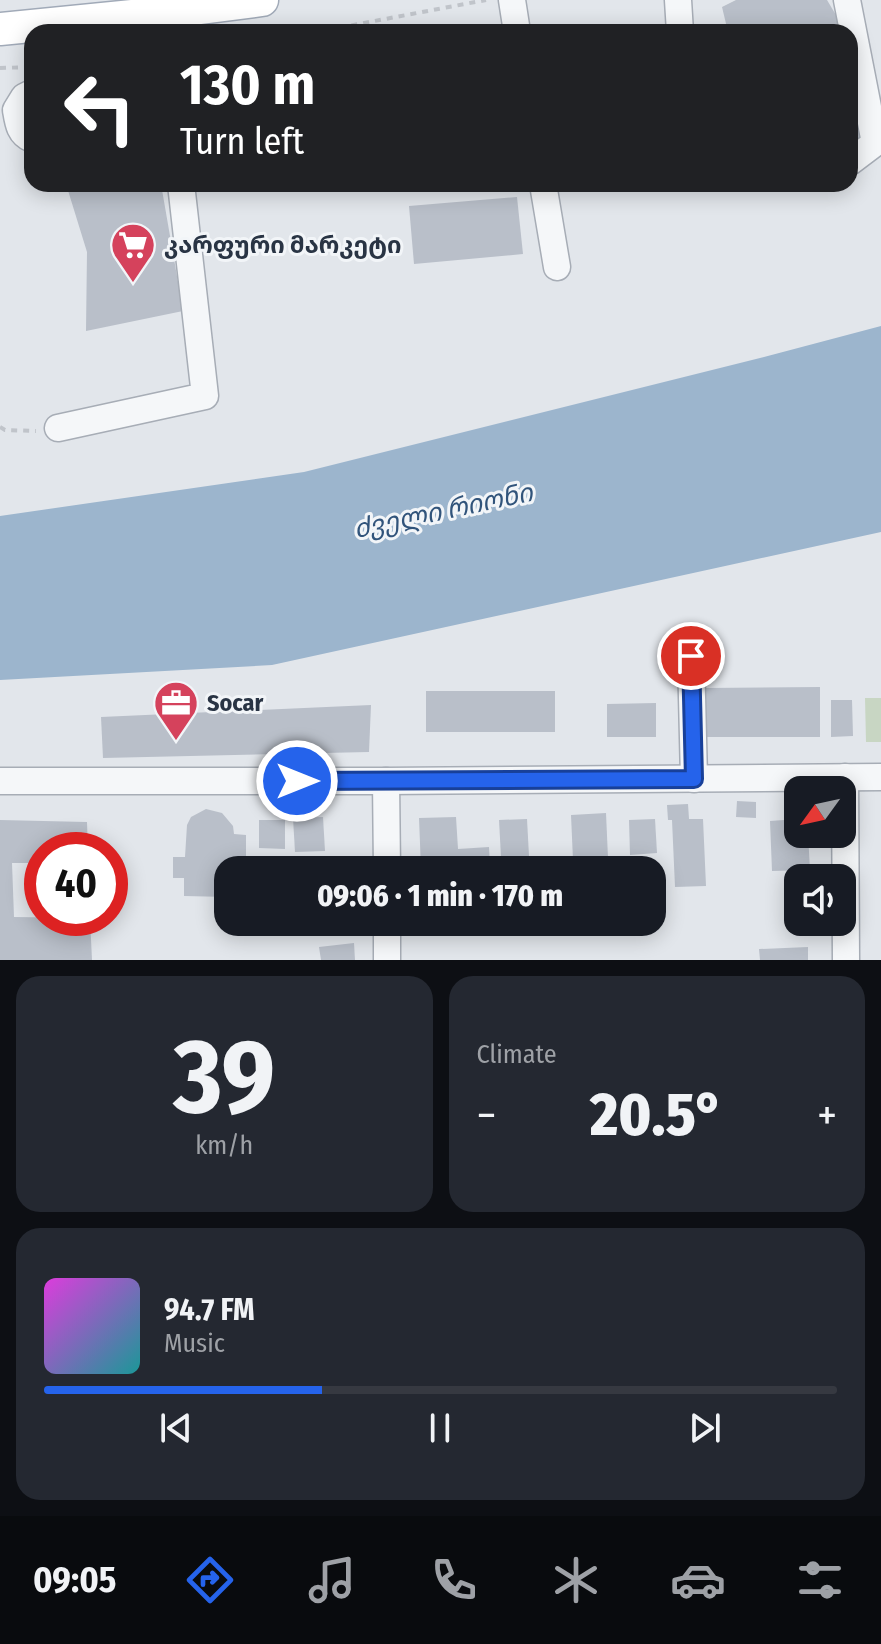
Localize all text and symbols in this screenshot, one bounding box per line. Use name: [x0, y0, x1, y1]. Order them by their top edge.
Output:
text: 130 m: [180, 52, 315, 119]
icon: left: [48, 56, 152, 160]
text: Turn left: [180, 120, 304, 164]
supermarket icon: კარფური მარკეტი: [109, 221, 157, 284]
place label: კარფური მარკეტი: [164, 231, 401, 259]
water label: ძველი რიონი: [351, 477, 536, 545]
pin: [657, 622, 725, 690]
icon: arrive: [669, 634, 713, 678]
office icon: Socar: [152, 679, 200, 742]
place label: Socar: [207, 689, 263, 717]
position arrow: [255, 739, 339, 823]
north arrow: [784, 776, 856, 848]
map controls: [784, 776, 856, 936]
speed limit sign: 40: [24, 832, 128, 936]
button: sound: [784, 864, 856, 936]
text: 09:06 · 1 min · 170 m: [317, 878, 563, 914]
text: 39: [173, 1015, 275, 1140]
text: Climate: [477, 1039, 557, 1070]
text: 20.5°: [590, 1079, 723, 1151]
text: −: [477, 1089, 496, 1142]
text: +: [817, 1089, 837, 1142]
text: km/h: [195, 1130, 253, 1161]
text: 94.7 FM: [164, 1292, 255, 1328]
text: Music: [164, 1328, 225, 1359]
icon: previous: [154, 1406, 198, 1450]
icon: pause: [418, 1406, 462, 1450]
icon: next: [683, 1406, 727, 1450]
icon: directions: [182, 1552, 238, 1608]
icon: music: [304, 1552, 360, 1608]
icon: phone: [426, 1552, 482, 1608]
icon: climate: [548, 1552, 604, 1608]
icon: car: [670, 1552, 726, 1608]
icon: filters: [792, 1552, 848, 1608]
text: 09:05: [33, 1558, 117, 1602]

